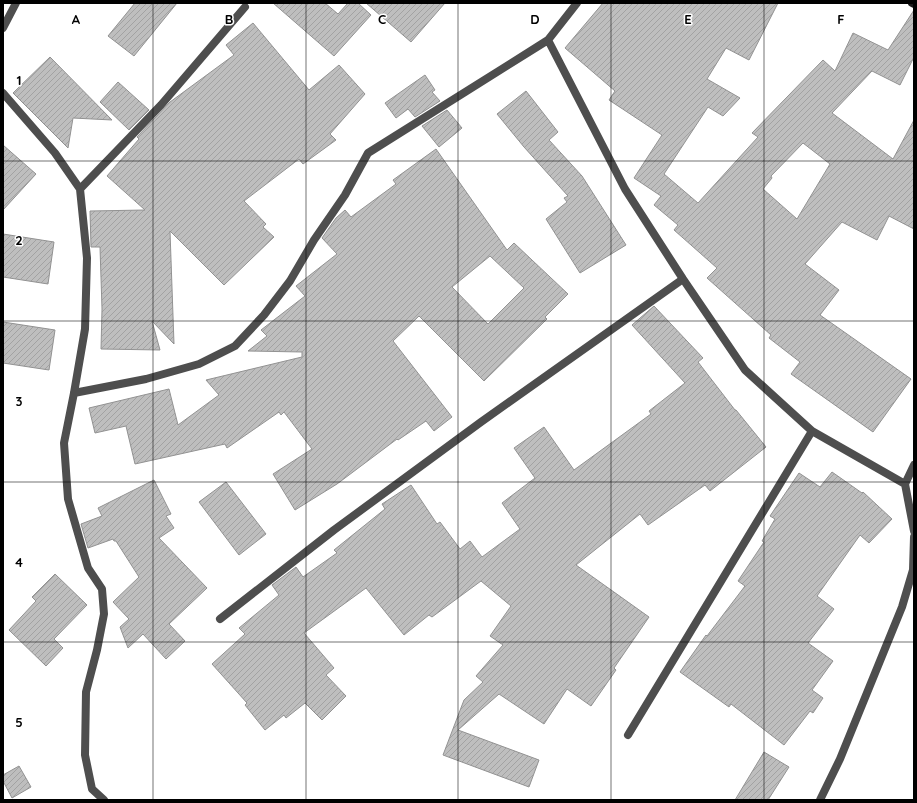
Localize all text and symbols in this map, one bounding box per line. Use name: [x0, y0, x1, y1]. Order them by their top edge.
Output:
text: A: [72, 11, 81, 27]
text: B: [225, 11, 233, 27]
text: C: [378, 11, 386, 27]
text: D: [530, 11, 540, 27]
text: E: [684, 11, 692, 27]
text: F: [837, 11, 845, 27]
text: 1: [16, 72, 22, 88]
text: 2: [15, 232, 23, 248]
text: 3: [16, 393, 23, 409]
text: 4: [15, 554, 23, 570]
text: 5: [15, 714, 23, 730]

